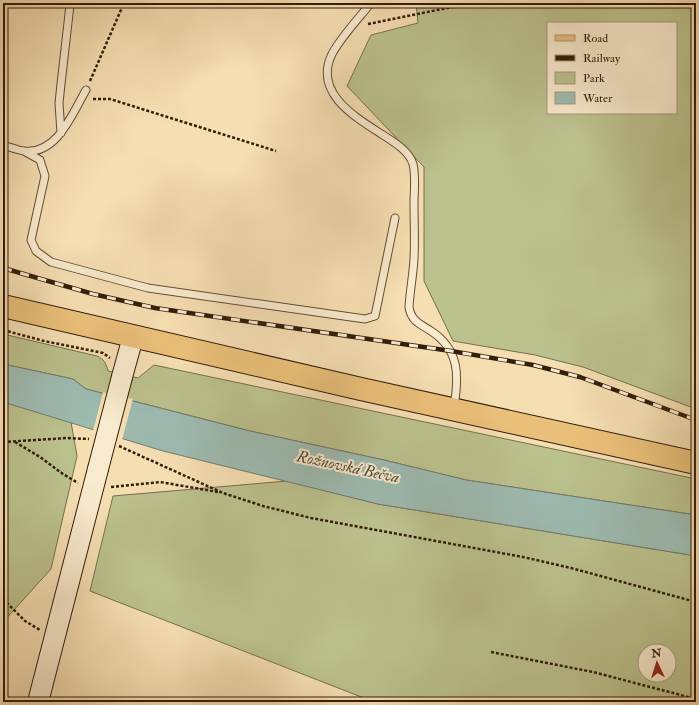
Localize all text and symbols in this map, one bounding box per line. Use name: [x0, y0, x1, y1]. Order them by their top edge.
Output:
legend: [547, 22, 677, 114]
text: Road: [583, 31, 608, 46]
text: Railway: [583, 51, 621, 66]
text: Park: [583, 71, 605, 86]
text: Water: [582, 91, 613, 106]
water label: Rožnovská Bečva: [294, 446, 401, 488]
north arrow: [637, 643, 677, 683]
text: N: [650, 647, 663, 660]

